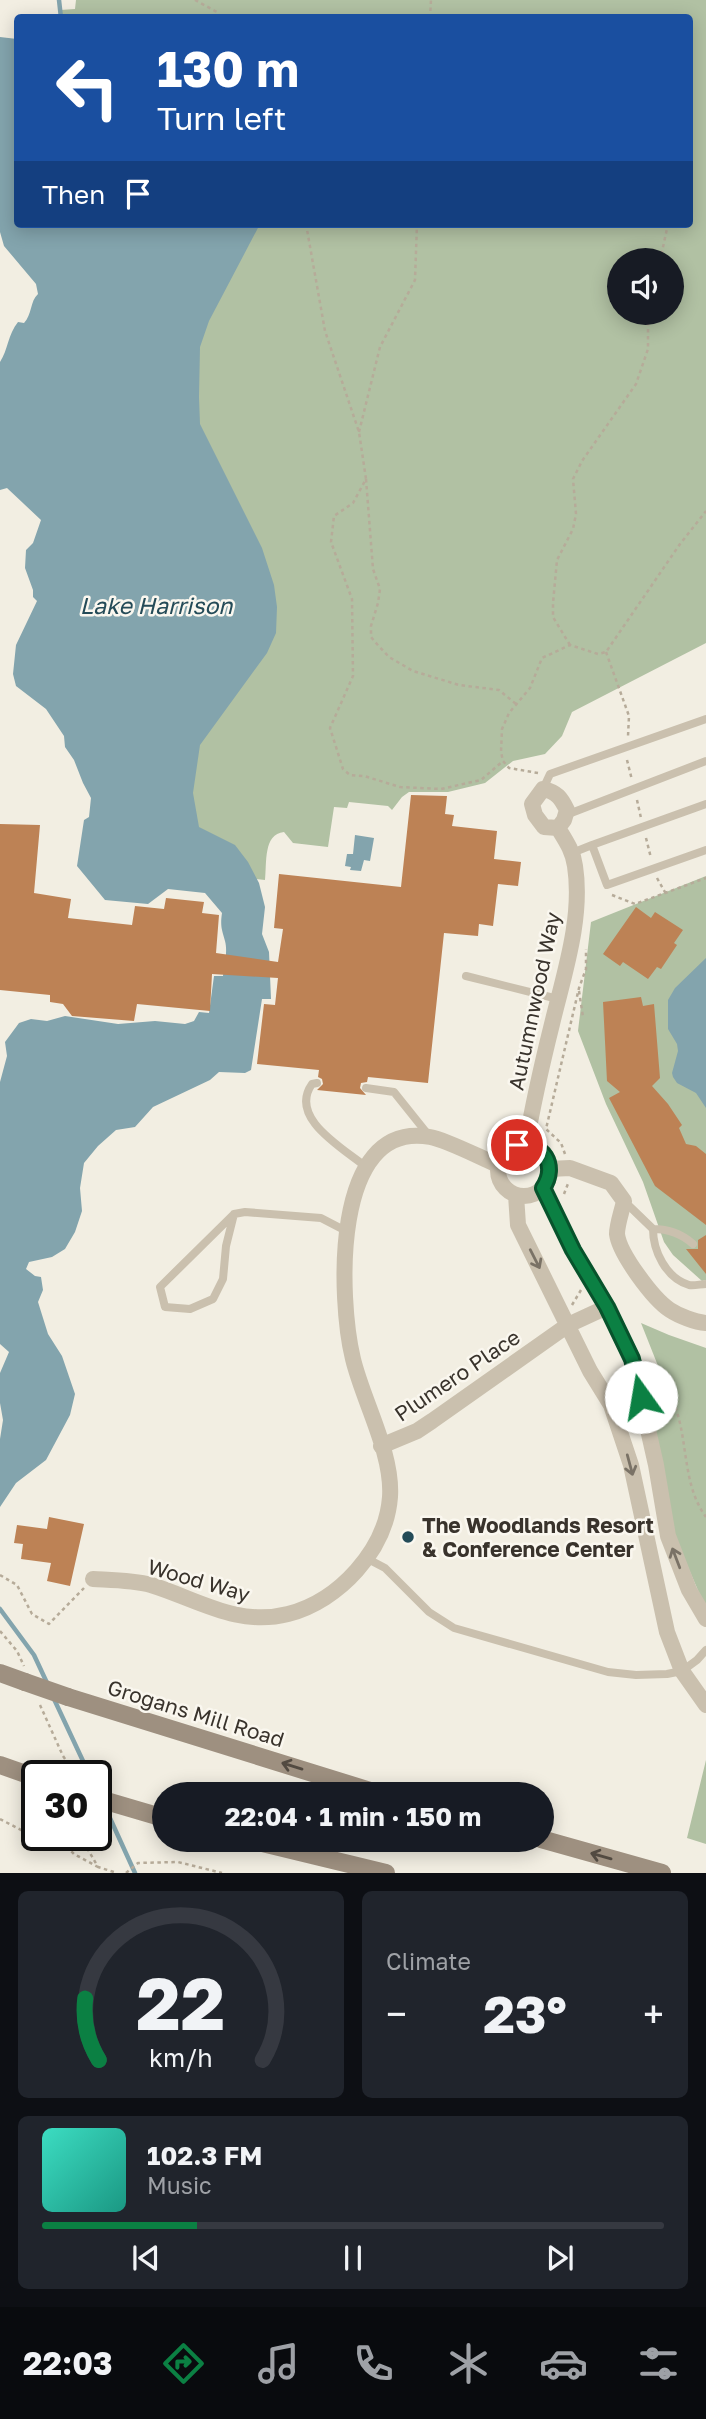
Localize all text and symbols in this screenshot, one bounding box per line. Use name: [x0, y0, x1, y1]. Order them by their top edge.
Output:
text: 130 m: [157, 39, 299, 98]
icon: left: [42, 42, 133, 133]
text: Turn left: [157, 99, 286, 137]
icon: arrive: [119, 175, 157, 213]
text: Then: [42, 179, 105, 210]
map controls: [607, 248, 684, 325]
button: sound: [607, 248, 684, 325]
water label: Lake Harrison: [80, 591, 233, 619]
street label: Autumnwood Way: [502, 909, 566, 1092]
pin: [487, 1115, 547, 1175]
icon: arrive: [498, 1126, 536, 1164]
one-way arrow: [529, 1248, 543, 1269]
street label: Plumero Place: [389, 1323, 525, 1427]
position arrow: [604, 1360, 678, 1434]
one-way arrow: [624, 1453, 637, 1476]
place label: The Woodlands Resort & Conference Center: [422, 1512, 654, 1562]
marker: The Woodlands Resort & Conference Center: [400, 1529, 416, 1545]
one-way arrow: [669, 1547, 681, 1569]
street label: Wood Way: [145, 1553, 253, 1607]
street label: Grogans Mill Road: [105, 1674, 287, 1752]
one-way arrow: [281, 1758, 303, 1771]
speed limit sign: 30: [21, 1760, 112, 1851]
text: 22:04 · 1 min · 150 m: [225, 1801, 481, 1832]
one-way arrow: [590, 1849, 613, 1862]
text: Climate: [386, 1947, 471, 1975]
text: 22: [137, 1960, 225, 2047]
text: 23°: [483, 1982, 567, 2044]
text: −: [386, 1991, 407, 2036]
text: +: [643, 1991, 664, 2036]
text: km/h: [149, 2042, 213, 2073]
text: 102.3 FM: [147, 2140, 262, 2171]
text: Music: [147, 2171, 212, 2199]
icon: previous: [127, 2239, 165, 2277]
icon: pause: [334, 2239, 372, 2277]
icon: next: [541, 2239, 579, 2277]
icon: directions: [159, 2339, 208, 2388]
icon: music: [254, 2339, 303, 2388]
icon: phone: [349, 2339, 398, 2388]
icon: climate: [444, 2339, 493, 2388]
icon: car: [539, 2339, 588, 2388]
icon: filters: [634, 2339, 683, 2388]
text: 22:03: [23, 2344, 113, 2382]

